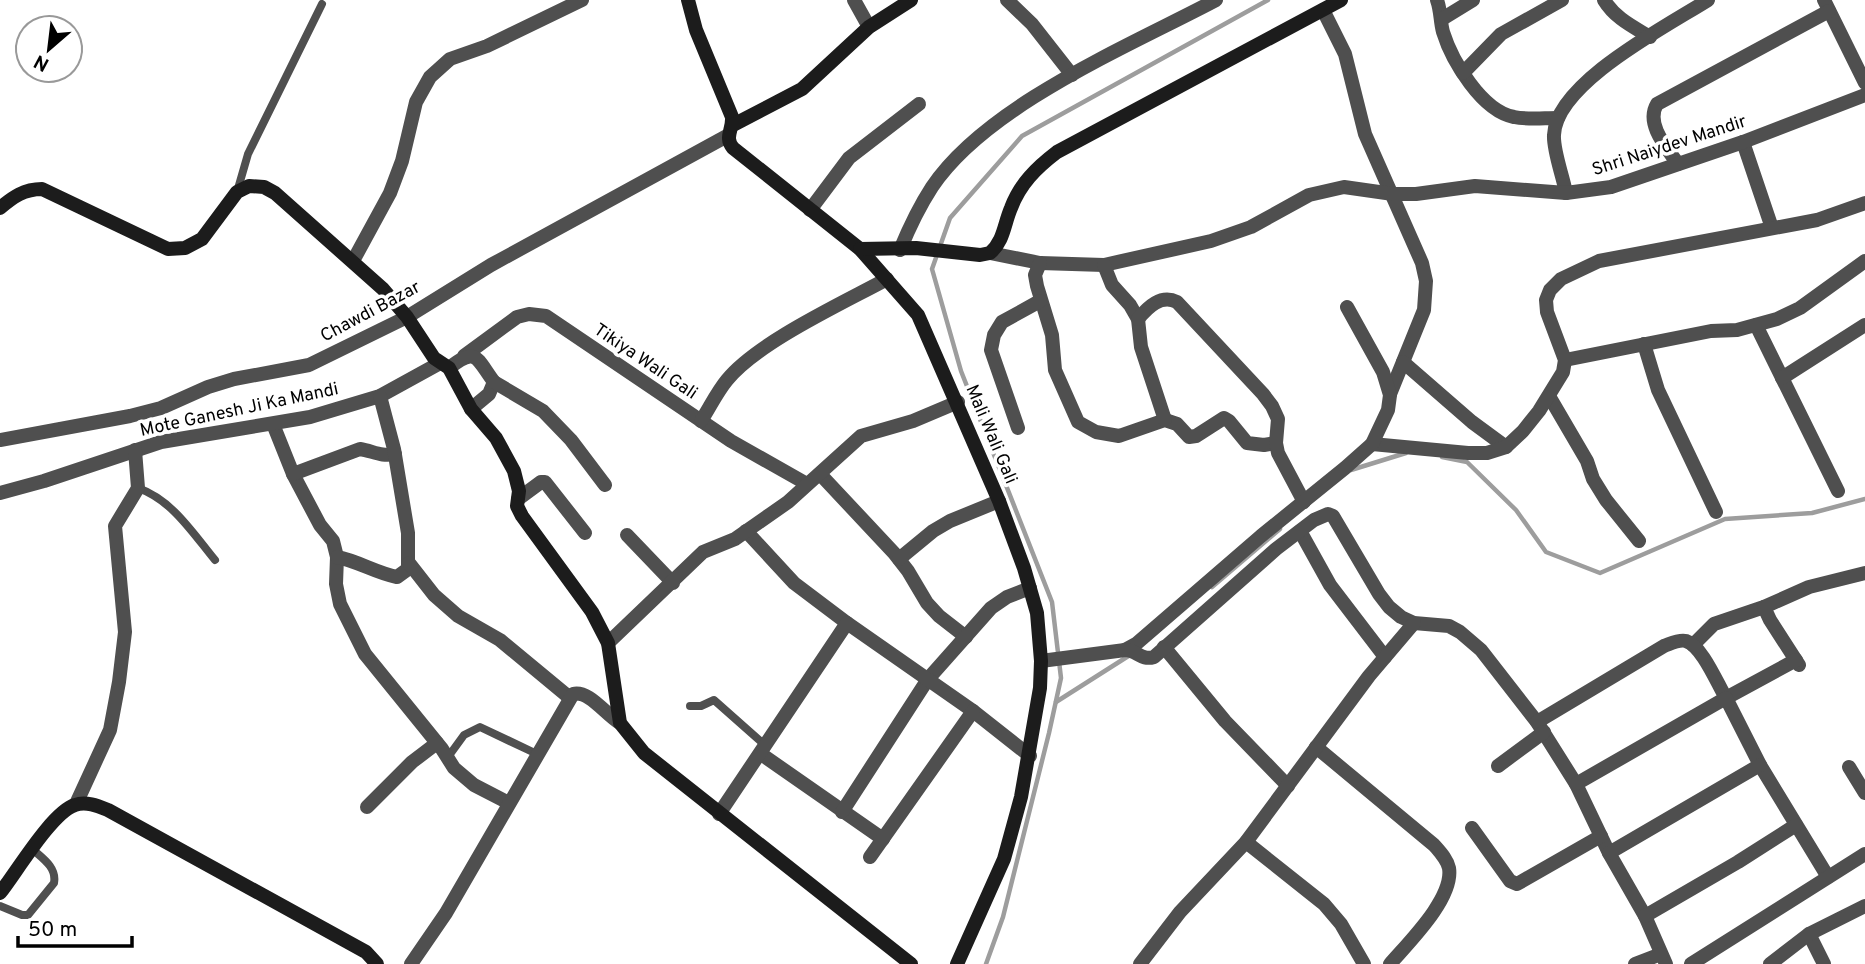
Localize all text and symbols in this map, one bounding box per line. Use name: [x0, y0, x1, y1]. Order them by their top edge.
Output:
north arrow: [14, 14, 84, 84]
text: N: [30, 48, 54, 76]
street label: Shri Naiydev Mandir: [1589, 111, 1750, 182]
street label: Chawdi Bazar: [317, 276, 425, 348]
street label: Tikiya Wali Gali: [589, 319, 702, 405]
street label: Mote Ganesh Ji Ka Mandi: [138, 378, 341, 443]
street label: Mali Wali Gali: [959, 382, 1022, 488]
scale bar: [18, 904, 131, 948]
text: 50 m: [28, 917, 77, 944]

